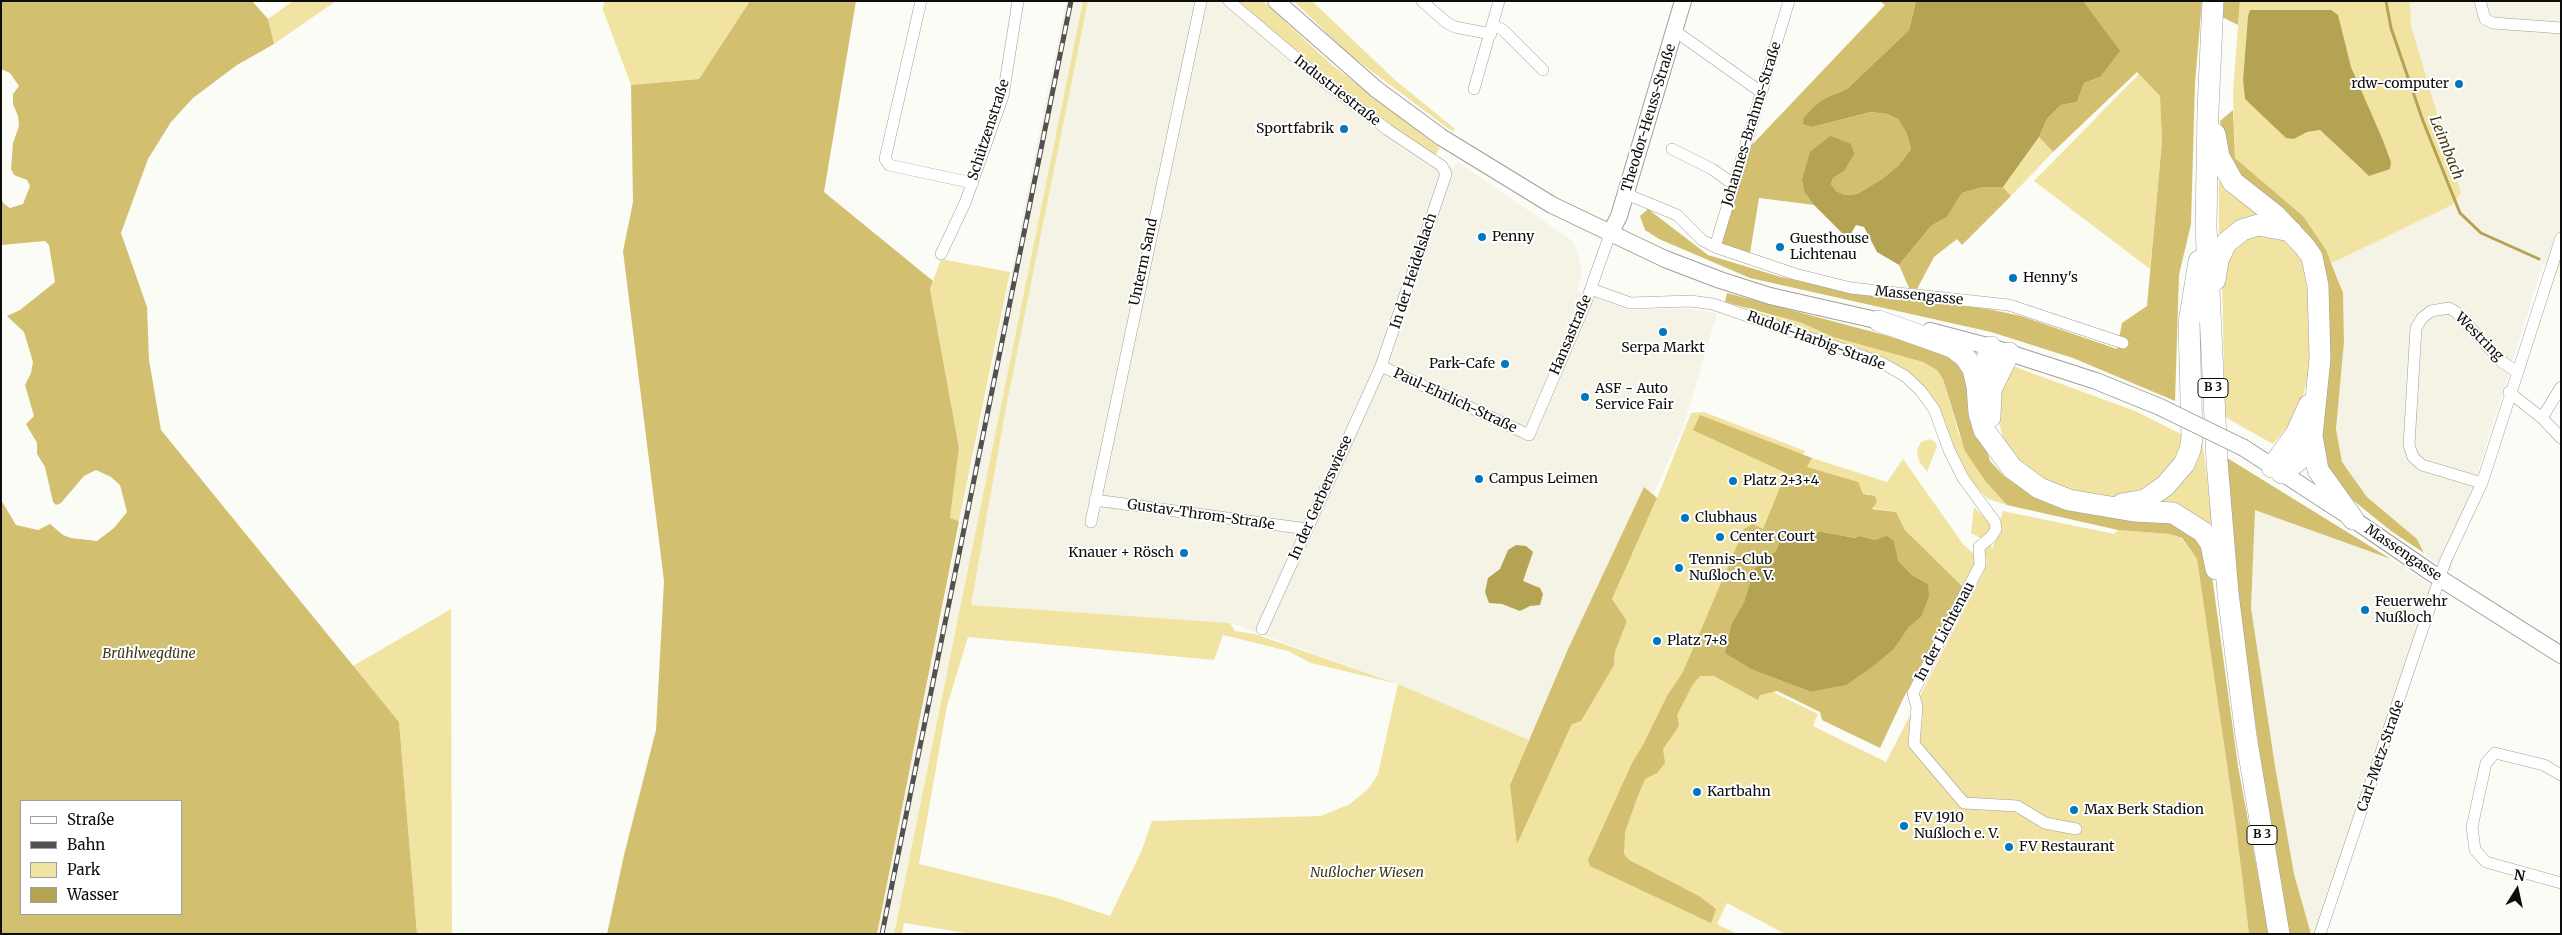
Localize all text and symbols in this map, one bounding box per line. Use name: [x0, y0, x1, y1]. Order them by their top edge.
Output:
street label: Johannes-Brahms-Straße: [1719, 40, 1785, 208]
street label: Theodor-Heuss-Straße: [1618, 42, 1680, 194]
street label: Industriestraße: [1291, 52, 1383, 130]
place label: rdw-computer: [2351, 76, 2449, 92]
street label: Schützenstraße: [965, 77, 1013, 183]
marker: rdw-computer: [2453, 78, 2465, 90]
water label: Leimbach: [2425, 113, 2467, 183]
place label: Sportfabrik: [1256, 121, 1334, 137]
marker: Sportfabrik: [1338, 123, 1350, 135]
street label: In der Heidelslach: [1387, 211, 1441, 331]
street label: Unterm Sand: [1127, 217, 1161, 307]
place label: Penny: [1492, 229, 1534, 245]
marker: Penny: [1476, 231, 1488, 243]
place label: Guesthouse Lichtenau: [1790, 231, 1869, 264]
marker: Guesthouse Lichtenau: [1774, 241, 1786, 253]
place label: Henny's: [2023, 270, 2078, 286]
marker: Henny's: [2007, 272, 2019, 284]
street label: Massengasse: [1874, 283, 1964, 309]
street label: Hansastraße: [1547, 292, 1595, 378]
street label: Rudolf-Harbig-Straße: [1745, 308, 1887, 374]
street label: Westring: [2451, 309, 2507, 365]
marker: Serpa Markt: [1657, 326, 1669, 338]
place label: Serpa Markt: [1621, 340, 1705, 356]
place label: Park-Cafe: [1429, 356, 1495, 372]
marker: Park-Cafe: [1499, 358, 1511, 370]
street label: Paul-Ehrlich-Straße: [1391, 365, 1519, 437]
road number: B 3: [2198, 378, 2228, 398]
place label: ASF - Auto Service Fair: [1595, 381, 1674, 414]
marker: ASF - Auto Service Fair: [1579, 391, 1591, 403]
street label: In der Gerberswiese: [1286, 433, 1356, 563]
place label: Campus Leimen: [1489, 471, 1598, 487]
marker: Campus Leimen: [1473, 473, 1485, 485]
place label: Platz 2+3+4: [1743, 473, 1819, 489]
marker: Platz 2+3+4: [1727, 475, 1739, 487]
street label: Gustav-Throm-Straße: [1126, 496, 1276, 534]
place label: Clubhaus: [1695, 510, 1757, 526]
marker: Clubhaus: [1679, 512, 1691, 524]
street label: Massengasse: [2362, 521, 2444, 585]
place label: Center Court: [1730, 529, 1815, 545]
marker: Center Court: [1714, 531, 1726, 543]
place label: Knauer + Rösch: [1068, 545, 1174, 561]
marker: Knauer + Rösch: [1178, 547, 1190, 559]
place label: Tennis-Club Nußloch e. V.: [1689, 552, 1774, 584]
marker: Tennis-Club Nußloch e. V.: [1673, 562, 1685, 574]
street label: In der Lichtenau: [1912, 580, 1978, 684]
place label: Feuerwehr Nußloch: [2375, 594, 2447, 626]
marker: Feuerwehr Nußloch: [2359, 604, 2371, 616]
place label: Platz 7+8: [1667, 633, 1727, 649]
marker: Platz 7+8: [1651, 635, 1663, 647]
park label: Brühlwegdüne: [102, 646, 196, 662]
street label: Carl-Metz-Straße: [2354, 698, 2408, 814]
place label: Kartbahn: [1707, 784, 1771, 800]
marker: Kartbahn: [1691, 786, 1703, 798]
legend: [20, 800, 182, 915]
place label: Max Berk Stadion: [2084, 802, 2204, 818]
marker: Max Berk Stadion: [2068, 804, 2080, 816]
text: Straße: [67, 810, 114, 829]
place label: FV 1910 Nußloch e. V.: [1914, 810, 1999, 842]
marker: FV 1910 Nußloch e. V.: [1898, 820, 1910, 832]
road number: B 3: [2247, 826, 2277, 844]
text: Bahn: [67, 835, 105, 854]
place label: FV Restaurant: [2019, 839, 2114, 855]
marker: FV Restaurant: [2003, 841, 2015, 853]
text: Park: [67, 860, 100, 879]
park label: Nußlocher Wiesen: [1310, 865, 1424, 881]
north arrow: [2492, 865, 2542, 915]
text: N: [2513, 865, 2527, 885]
text: Wasser: [67, 885, 119, 904]

